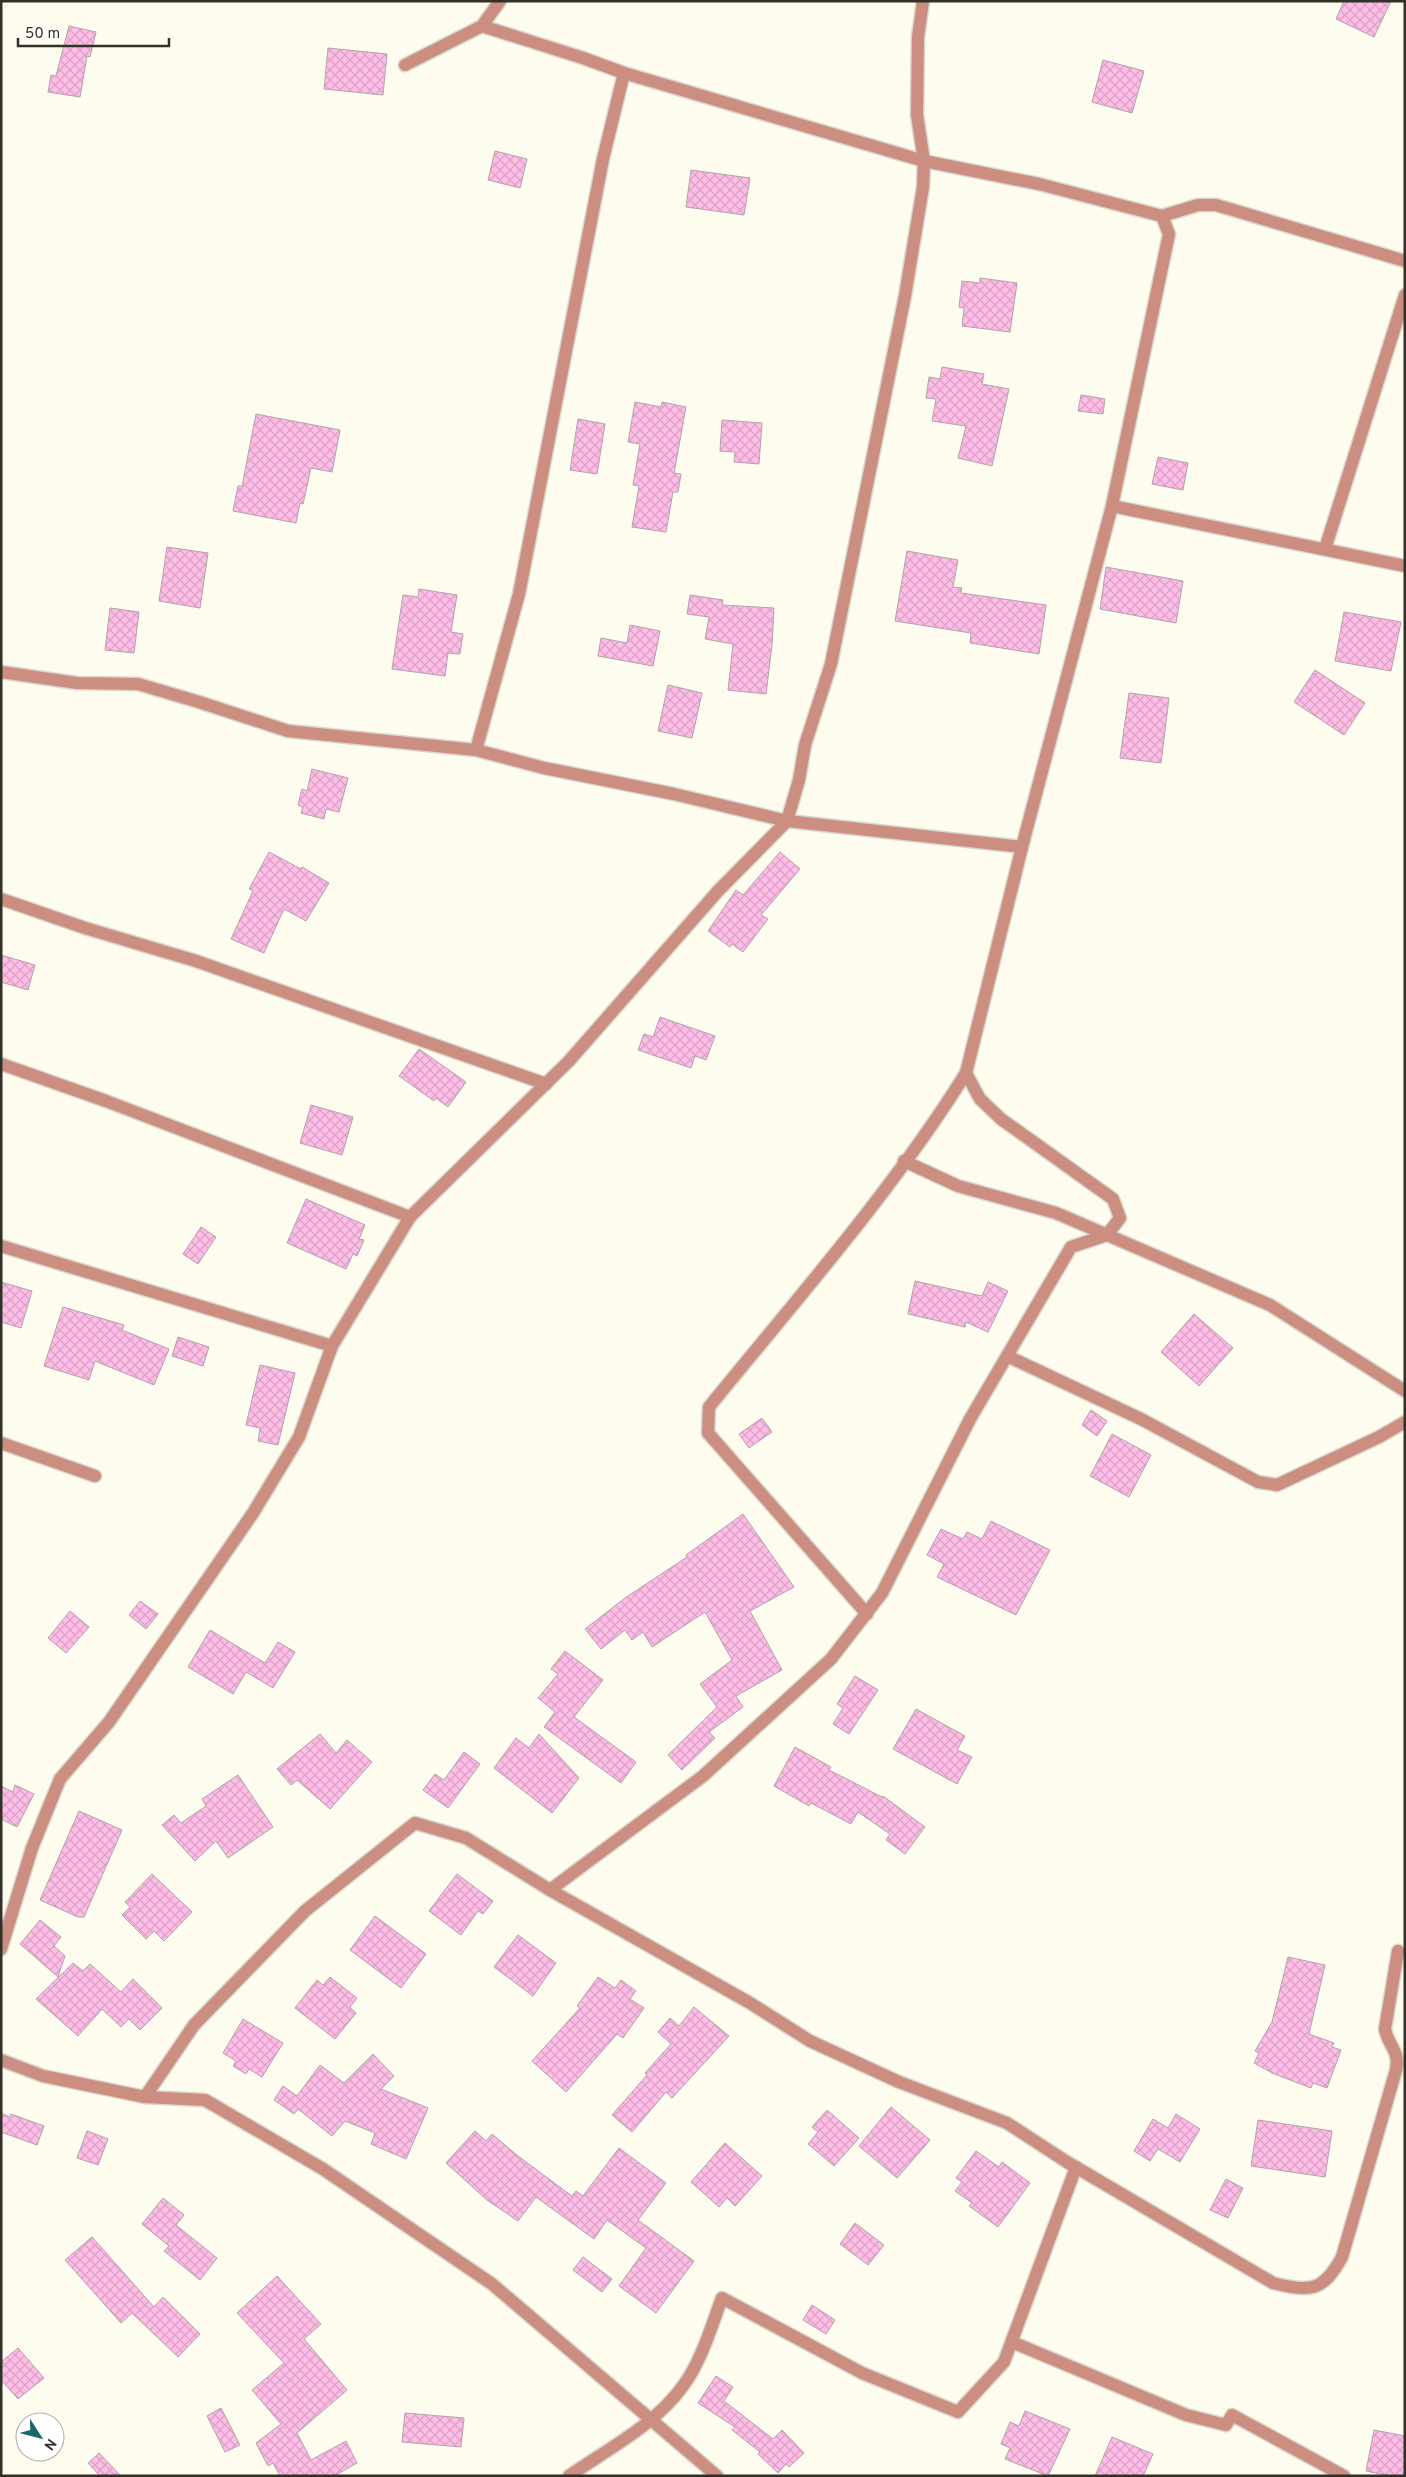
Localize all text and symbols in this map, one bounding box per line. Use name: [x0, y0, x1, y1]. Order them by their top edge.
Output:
scale bar: [18, 15, 169, 47]
text: 50 m: [25, 25, 60, 44]
north arrow: [15, 2412, 65, 2462]
text: N: [39, 2435, 59, 2453]

